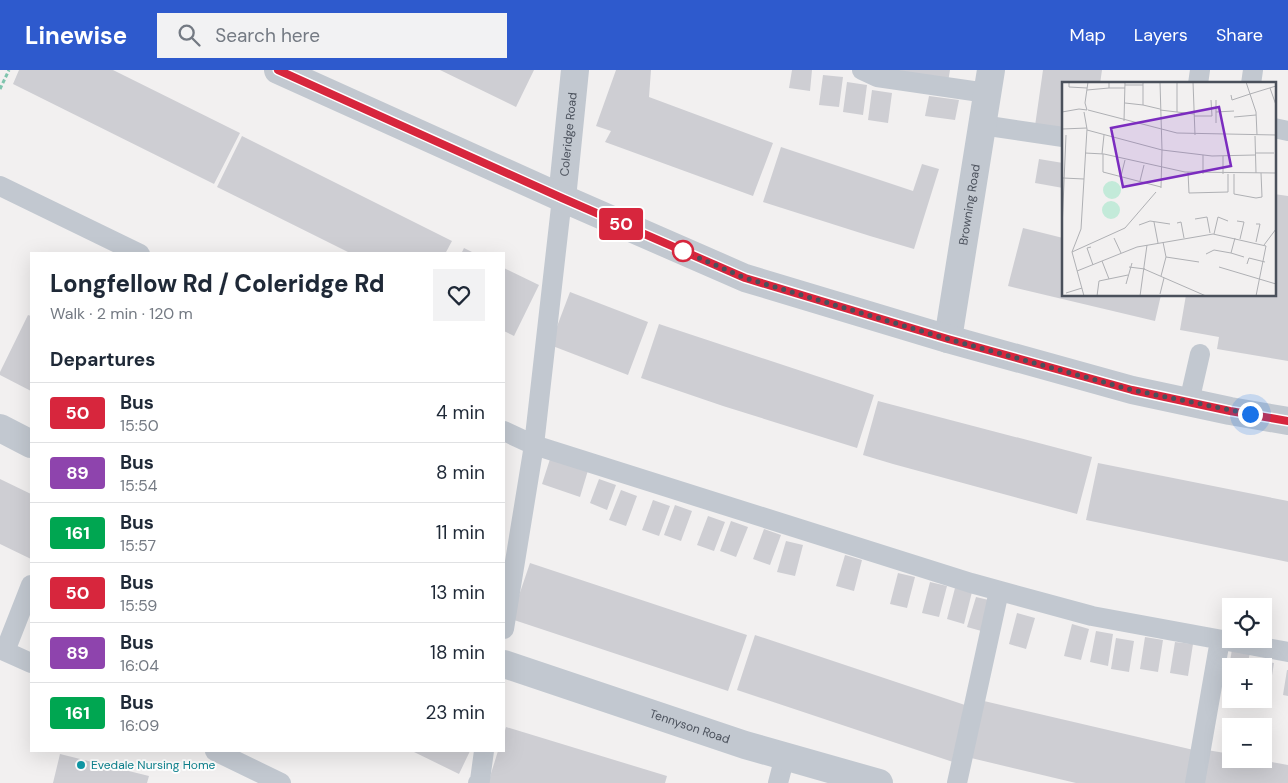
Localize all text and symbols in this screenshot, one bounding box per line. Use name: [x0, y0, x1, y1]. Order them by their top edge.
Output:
search box: [157, 13, 507, 58]
text: Linewise: [25, 20, 127, 51]
icon: search: [175, 21, 203, 49]
text: Search here: [215, 23, 320, 48]
text: Map: [1070, 23, 1106, 47]
text: Layers: [1134, 23, 1188, 47]
text: Share: [1216, 23, 1263, 47]
inset map: [1062, 82, 1276, 296]
street label: Coleridge Road: [556, 91, 581, 177]
street label: Browning Road: [955, 163, 984, 246]
line badge: 50: [598, 208, 644, 240]
text: 50: [609, 212, 633, 236]
unlabelled marker: [672, 240, 694, 262]
text: Longfellow Rd / Coleridge Rd: [50, 268, 384, 299]
button: heart: [433, 269, 485, 321]
text: Walk · 2 min · 120 m: [50, 303, 193, 324]
text: Departures: [50, 347, 155, 372]
text: Bus: [120, 390, 154, 415]
text: 4 min: [436, 400, 485, 425]
text: 50: [66, 401, 89, 425]
your location: [1238, 402, 1263, 427]
text: 15:50: [120, 415, 159, 436]
text: Bus: [120, 450, 154, 475]
text: 8 min: [436, 460, 485, 485]
text: 89: [66, 461, 89, 485]
text: 15:54: [120, 475, 157, 496]
text: Bus: [120, 510, 154, 535]
text: 11 min: [436, 520, 485, 545]
text: 161: [65, 521, 90, 545]
text: 15:57: [120, 535, 156, 556]
text: Bus: [120, 570, 154, 595]
text: 13 min: [430, 580, 485, 605]
text: 50: [66, 581, 89, 605]
text: 15:59: [120, 595, 157, 616]
map controls: [1222, 598, 1272, 768]
button: locate: [1222, 598, 1272, 648]
text: Bus: [120, 630, 154, 655]
text: 18 min: [430, 640, 485, 665]
text: 89: [66, 641, 89, 665]
text: 16:04: [120, 655, 159, 676]
button: +: [1222, 658, 1272, 708]
text: Bus: [120, 690, 154, 715]
text: 23 min: [425, 700, 485, 725]
text: 161: [65, 701, 90, 725]
street label: Tennyson Road: [648, 706, 732, 747]
text: 16:09: [120, 715, 159, 736]
button: −: [1222, 718, 1272, 768]
place label: Evedale Nursing Home: [91, 757, 216, 773]
marker: Evedale Nursing Home: [75, 759, 87, 771]

